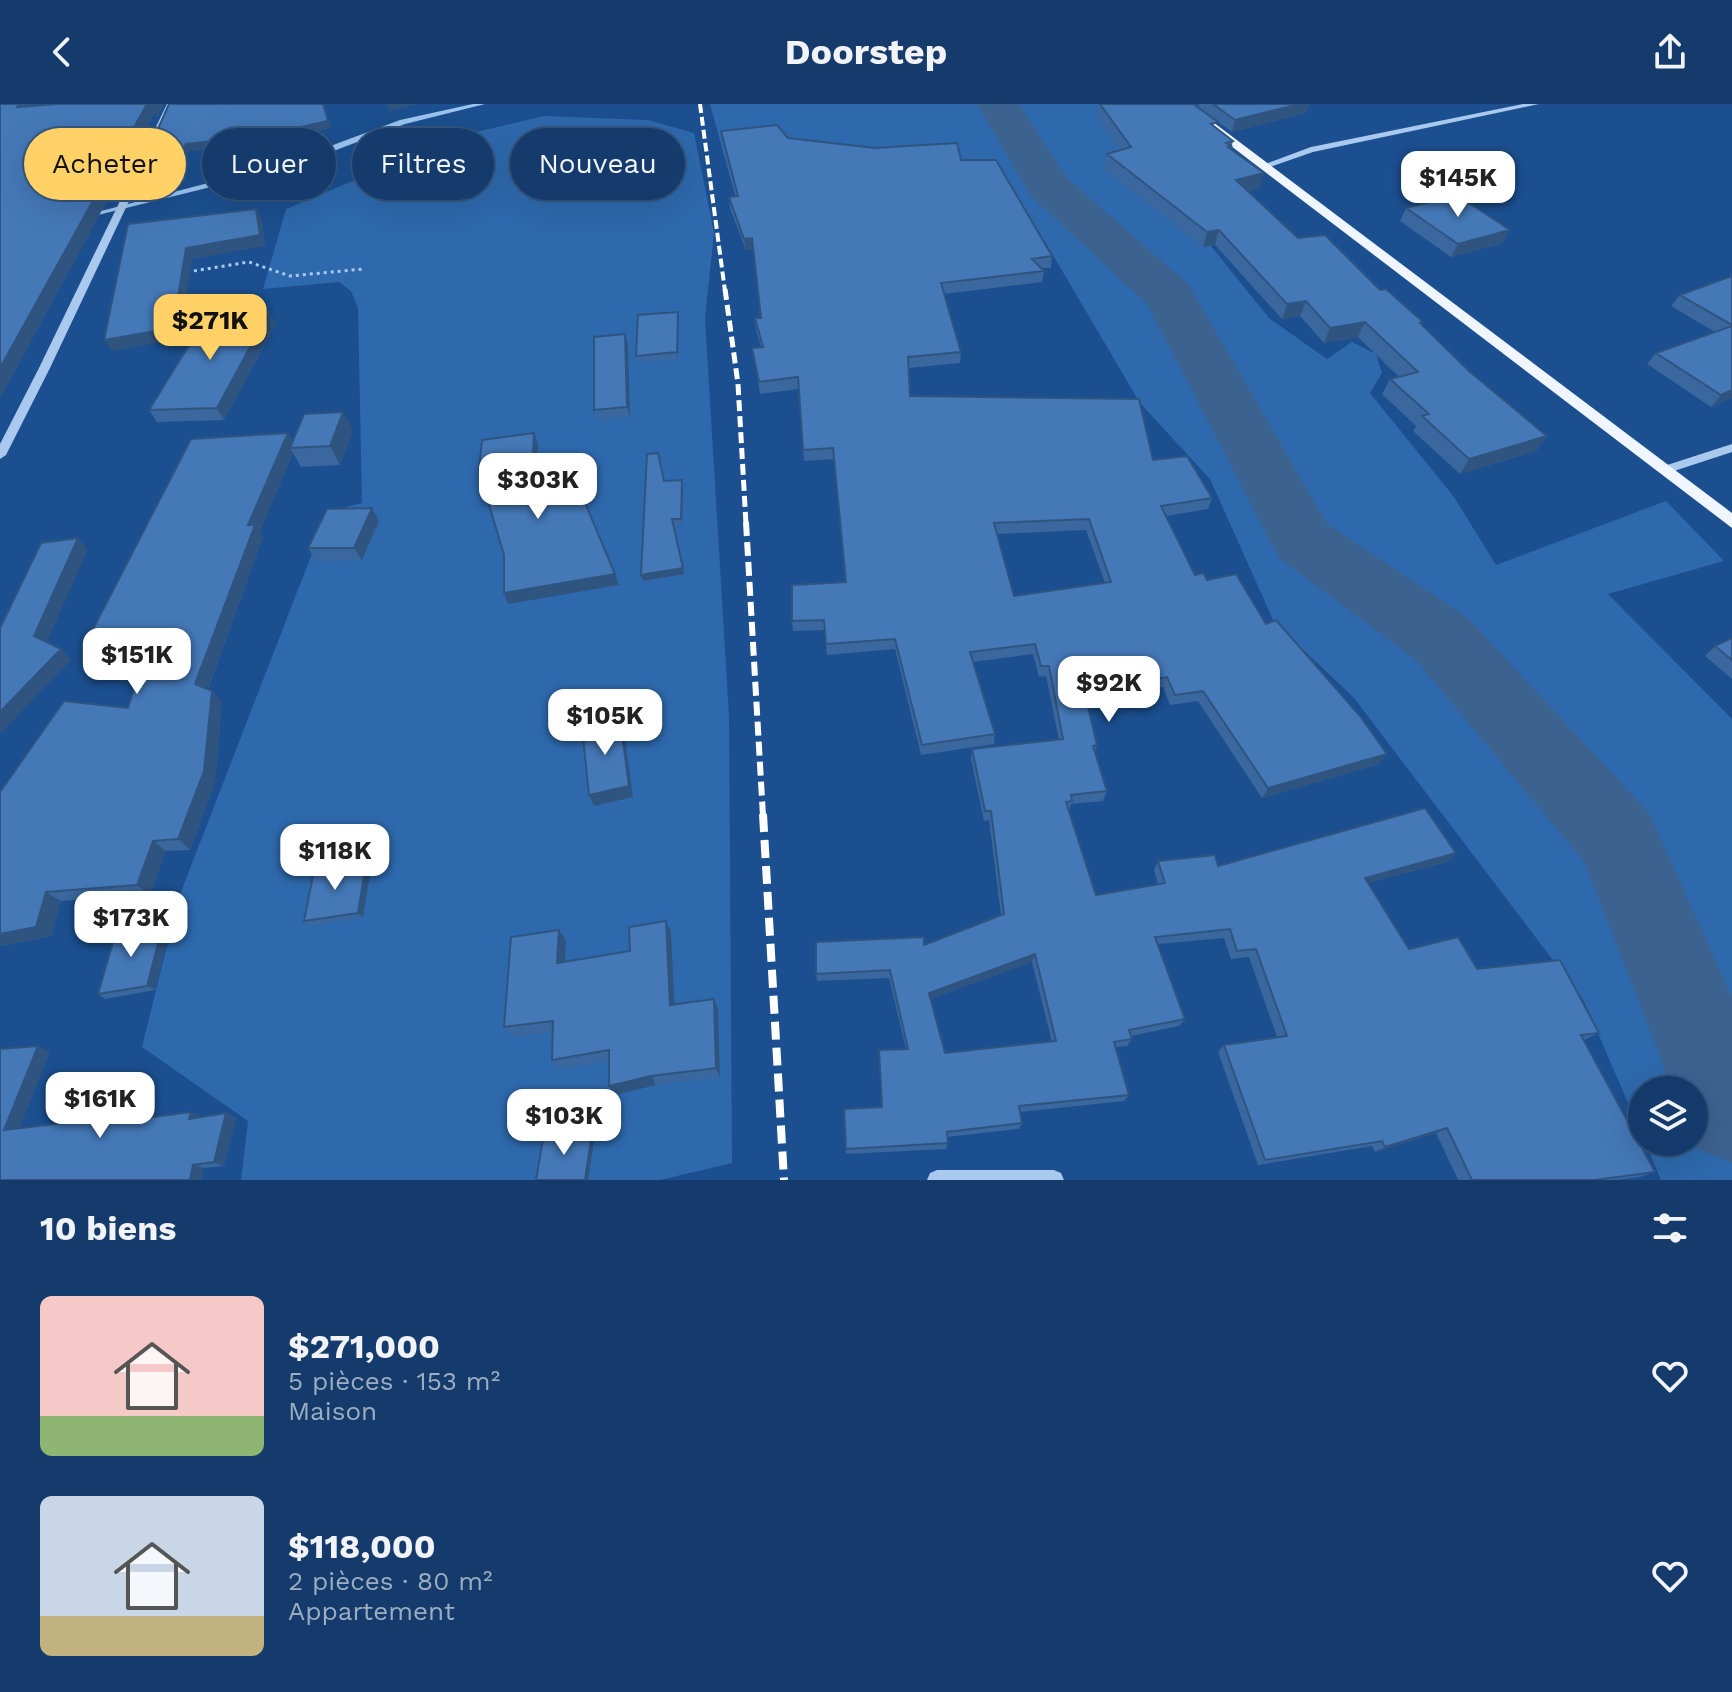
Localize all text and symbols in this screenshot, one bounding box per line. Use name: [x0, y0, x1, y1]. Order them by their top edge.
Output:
icon: back: [40, 30, 84, 74]
icon: share: [1648, 30, 1692, 74]
text: Doorstep: [785, 31, 947, 73]
chip: Acheter: [24, 128, 186, 200]
chip: Louer: [202, 128, 336, 200]
chip: Filtres: [352, 128, 494, 200]
chip: Nouveau: [510, 128, 685, 200]
pin: $145K: [1402, 151, 1514, 219]
text: $145K: [1419, 162, 1497, 192]
pin: $271K: [154, 294, 266, 362]
text: $271K: [172, 305, 248, 335]
pin: $303K: [482, 453, 594, 521]
text: $303K: [497, 464, 579, 494]
pin: $151K: [81, 628, 193, 696]
text: $151K: [101, 639, 173, 669]
pin: $92K: [1062, 656, 1156, 724]
text: $92K: [1076, 667, 1142, 697]
pin: $105K: [549, 689, 661, 757]
text: $105K: [566, 700, 644, 730]
pin: $118K: [279, 824, 391, 892]
text: $118K: [298, 835, 372, 865]
pin: $173K: [75, 891, 187, 959]
text: $173K: [92, 902, 170, 932]
pin: $161K: [44, 1072, 156, 1140]
map controls: [1628, 1076, 1708, 1156]
button: layers: [1628, 1076, 1708, 1156]
text: $161K: [64, 1083, 136, 1113]
pin: $103K: [508, 1089, 620, 1157]
text: $103K: [525, 1100, 603, 1130]
icon: filters: [1648, 1206, 1692, 1250]
text: 10 biens: [40, 1208, 176, 1248]
text: $271,000: [288, 1326, 440, 1366]
icon: home: [104, 1328, 200, 1424]
icon: heart: [1648, 1354, 1692, 1398]
text: 5 pièces · 153 m²: [288, 1366, 500, 1396]
text: Maison: [288, 1396, 377, 1426]
text: $118,000: [288, 1526, 436, 1566]
icon: home: [104, 1528, 200, 1624]
icon: heart: [1648, 1554, 1692, 1598]
text: 2 pièces · 80 m²: [288, 1566, 492, 1596]
text: Appartement: [288, 1596, 455, 1626]

